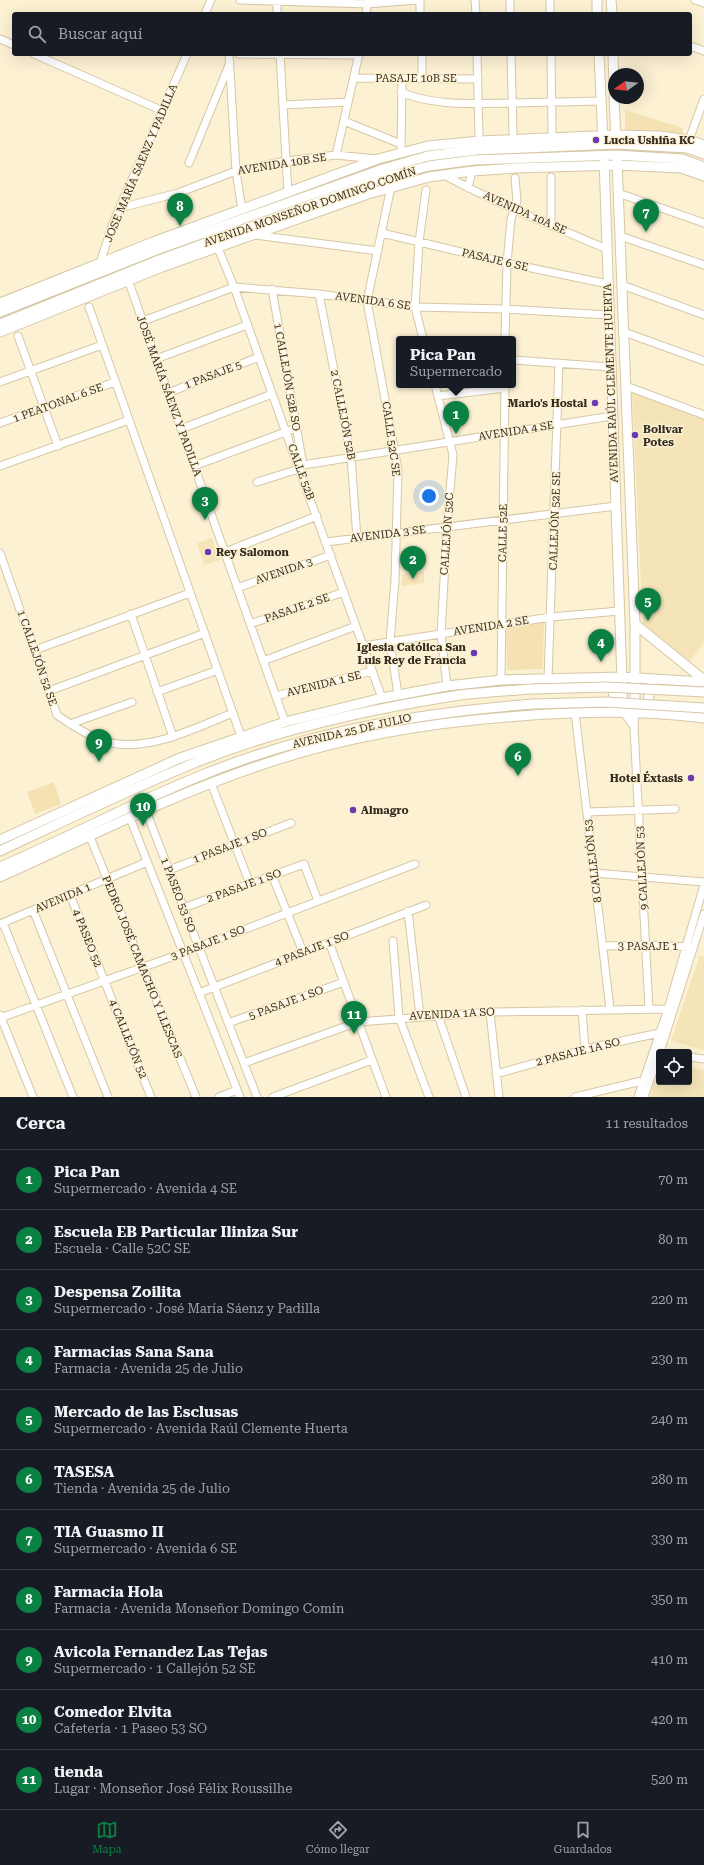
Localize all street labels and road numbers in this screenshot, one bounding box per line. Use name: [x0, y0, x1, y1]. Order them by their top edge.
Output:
street label: PASAJE 10B SE: [375, 72, 457, 85]
street label: JOSE MARÍA SAENZ Y PADILLA: [101, 81, 180, 244]
street label: AVENIDA 10B SE: [237, 151, 327, 177]
street label: AVENIDA MONSEÑOR DOMINGO COMÍN: [202, 163, 418, 250]
street label: AVENIDA 10A SE: [481, 189, 569, 237]
street label: PASAJE 6 SE: [460, 246, 530, 274]
street label: AVENIDA RAÚL CLEMENTE HUERTA: [600, 283, 621, 483]
street label: AVENIDA 6 SE: [334, 289, 412, 313]
street label: JOSÉ MARÍA SÁENZ Y PADILLA: [134, 313, 205, 479]
street label: 1 CALLEJÓN 52B SO: [271, 322, 304, 432]
street label: 1 PASAJE 5: [183, 358, 243, 392]
street label: 2 CALLEJÓN 52B: [328, 369, 359, 461]
street label: 1 PEATONAL 6 SE: [11, 381, 105, 425]
street label: CALLE 52C SE: [379, 401, 403, 477]
street label: AVENIDA 4 SE: [477, 419, 555, 443]
street label: CALLE 52B: [285, 442, 317, 502]
street label: CALLEJÓN 52E SE: [546, 471, 563, 571]
street label: CALLEJÓN 52C: [437, 492, 456, 576]
street label: CALLE 52E: [496, 504, 510, 562]
street label: AVENIDA 3 SE: [349, 523, 427, 545]
street label: AVENIDA 3: [254, 555, 314, 587]
street label: PASAJE 2 SE: [263, 591, 331, 625]
street label: 1 CALLEJÓN 52 SE: [14, 608, 60, 708]
street label: AVENIDA 2 SE: [452, 614, 530, 638]
street label: AVENIDA 1 SE: [285, 668, 363, 700]
street label: AVENIDA 25 DE JULIO: [291, 711, 413, 751]
street label: 8 CALLEJÓN 53: [580, 819, 605, 904]
street label: 1 PASAJE 1 SO: [191, 826, 269, 866]
street label: 9 CALLEJÓN 53: [632, 826, 651, 910]
street label: 1 PASEO 53 SO: [158, 856, 198, 935]
street label: 2 PASAJE 1 SO: [205, 866, 283, 906]
street label: PEDRO JOSÉ CAMACHO Y LLESCAS: [99, 873, 186, 1060]
street label: AVENIDA 1: [33, 880, 93, 916]
street label: 4 PASEO 52: [70, 907, 104, 969]
street label: 3 PASAJE 1 SO: [169, 923, 247, 963]
street label: 4 PASAJE 1 SO: [273, 929, 351, 969]
street label: 3 PASAJE 1: [618, 940, 678, 953]
street label: 5 PASAJE 1 SO: [247, 983, 325, 1023]
street label: 4 CALLEJÓN 52: [106, 997, 151, 1080]
street label: AVENIDA 1A SO: [409, 1005, 495, 1023]
street label: 2 PASAJE 1A SO: [535, 1035, 622, 1069]

